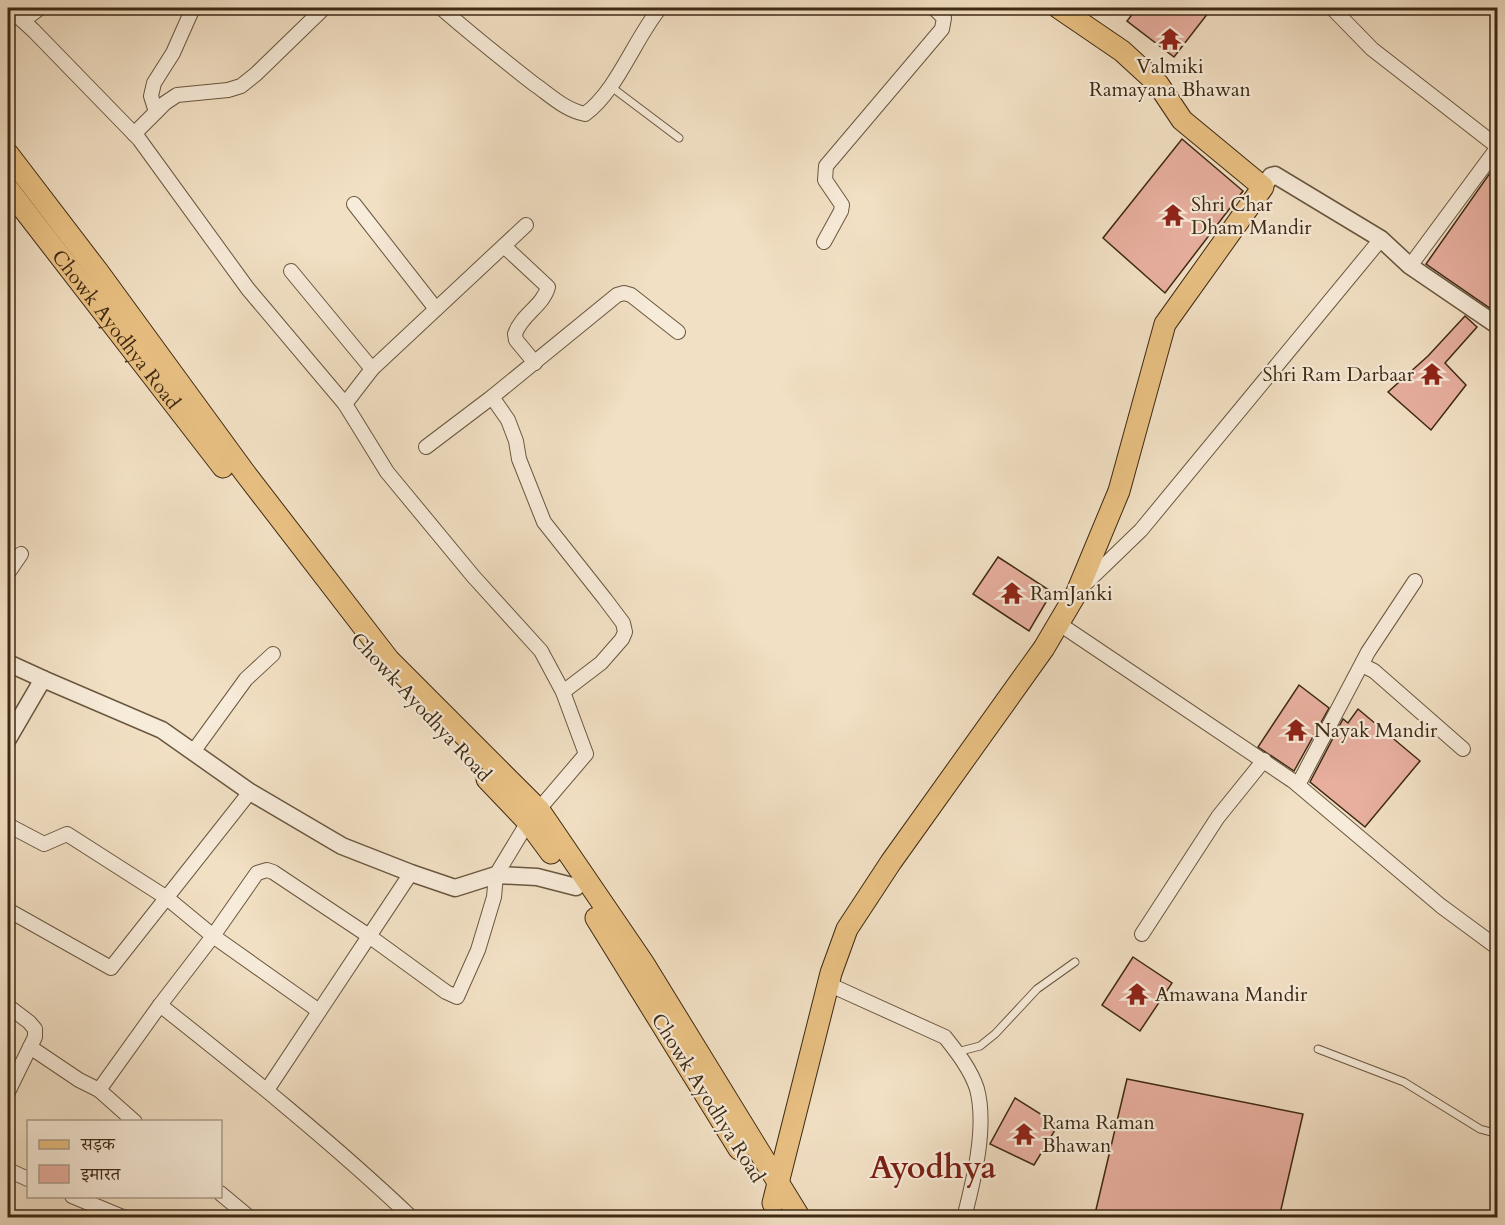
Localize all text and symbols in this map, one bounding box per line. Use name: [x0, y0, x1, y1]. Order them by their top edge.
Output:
temple icon: Valmiki Ramayana Bhawan: [1157, 26, 1183, 52]
place label: Valmiki Ramayana Bhawan: [1089, 53, 1252, 103]
place label: Shri Char Dham Mandir: [1191, 191, 1312, 241]
temple icon: Shri Char Dham Mandir: [1160, 202, 1186, 228]
street label: Chowk Ayodhya Road: [46, 244, 187, 415]
place label: Shri Ram Darbaar: [1262, 361, 1415, 388]
temple icon: Shri Ram Darbaar: [1419, 361, 1445, 387]
temple icon: RamJanki: [999, 580, 1025, 606]
place label: RamJanki: [1030, 580, 1113, 607]
street label: Chowk Ayodhya Road: [345, 627, 498, 788]
temple icon: Nayak Mandir: [1283, 717, 1309, 743]
place label: Nayak Mandir: [1314, 717, 1438, 744]
temple icon: Amawana Mandir: [1124, 981, 1150, 1007]
place label: Amawana Mandir: [1155, 981, 1308, 1008]
street label: Chowk Ayodhya Road: [645, 1008, 771, 1188]
place label: Rama Raman Bhawan: [1042, 1109, 1155, 1159]
legend: [27, 1120, 222, 1198]
temple icon: Rama Raman Bhawan: [1011, 1121, 1037, 1147]
text: सड़क: [80, 1132, 116, 1157]
district label: Ayodhya: [870, 1146, 997, 1190]
text: इमारत: [80, 1162, 121, 1187]

